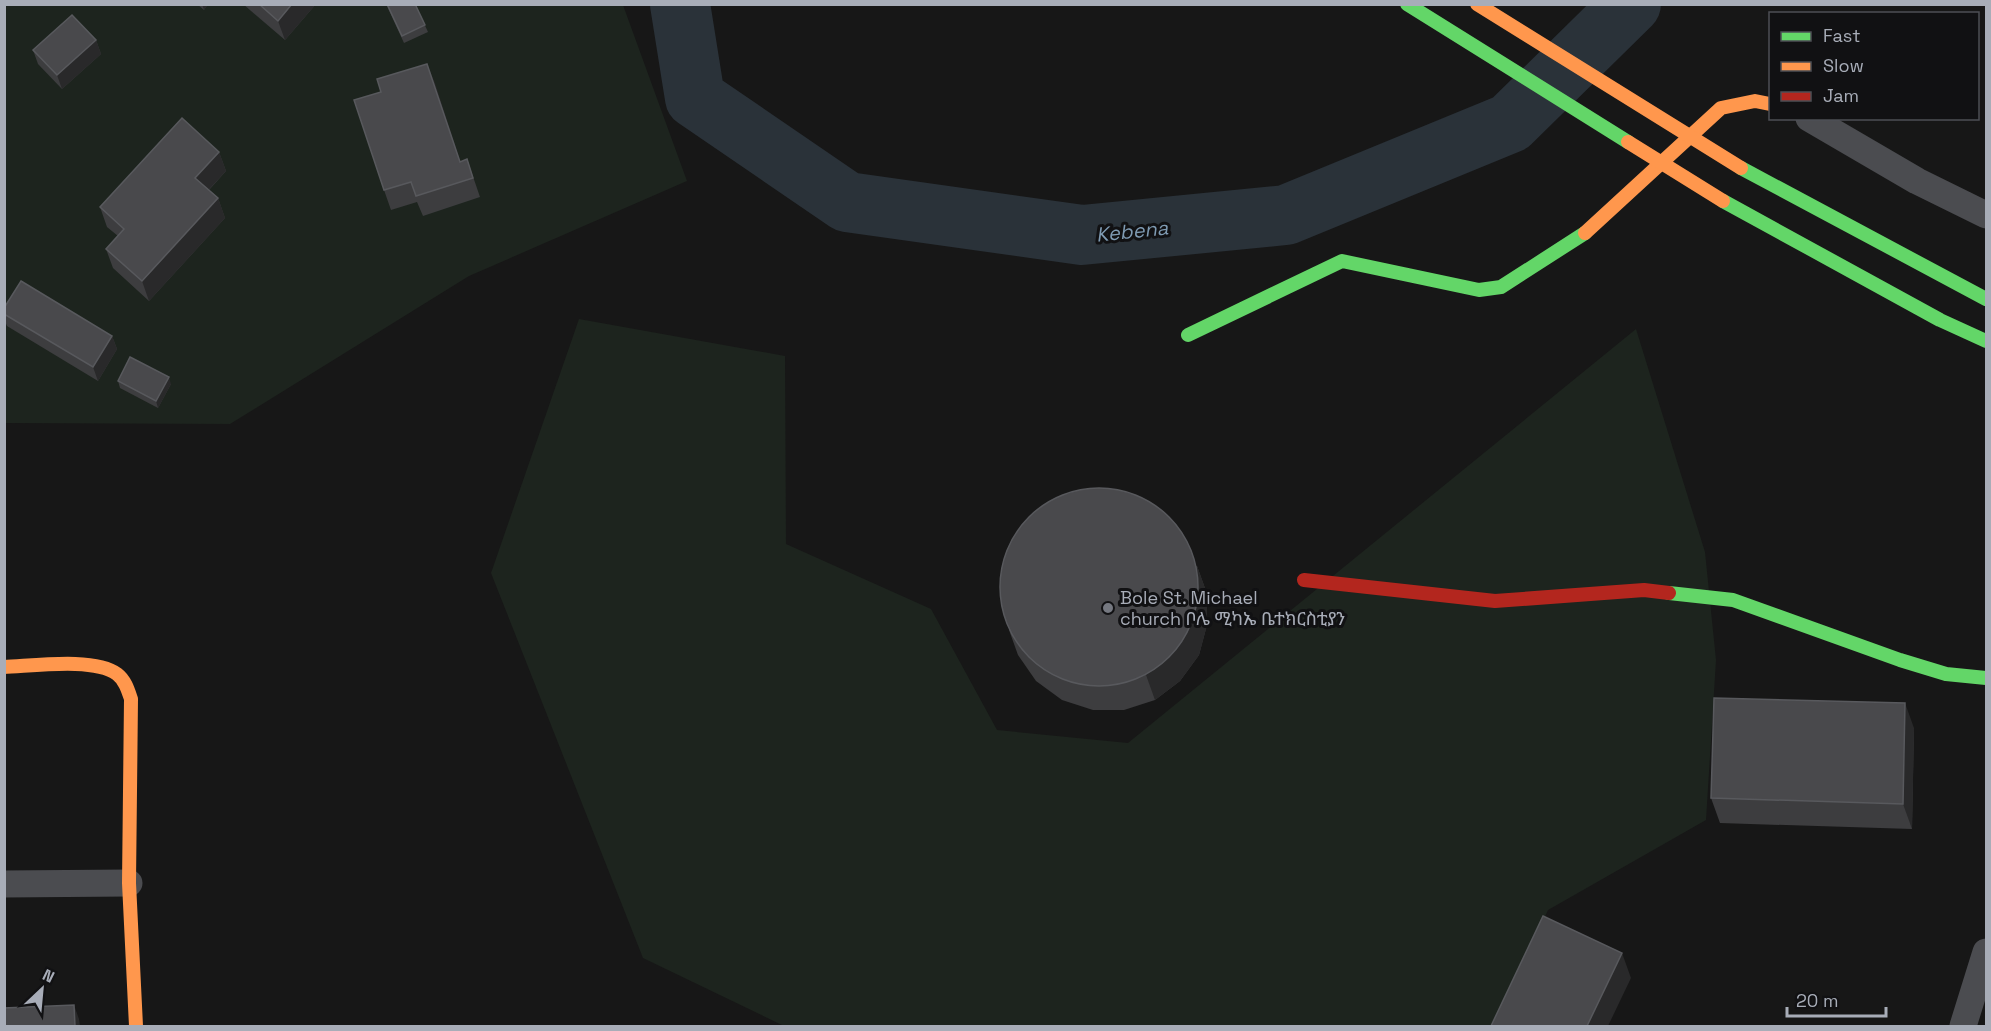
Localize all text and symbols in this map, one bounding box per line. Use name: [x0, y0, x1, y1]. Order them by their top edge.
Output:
legend: [1769, 12, 1979, 120]
text: Fast: [1823, 24, 1860, 47]
text: Slow: [1823, 54, 1864, 77]
text: Jam: [1823, 84, 1859, 107]
water label: Kebena: [1095, 214, 1170, 248]
place label: Bole St. Michael church ቦሌ ሚካኤ ቤተክርስቲያን: [1120, 586, 1345, 630]
marker: Bole St. Michael church ቦሌ ሚካኤ ቤተክርስቲያን: [1101, 601, 1115, 615]
north arrow: [12, 959, 72, 1019]
text: N: [39, 964, 58, 988]
scale bar: [1787, 980, 1886, 1018]
text: 20 m: [1796, 989, 1839, 1012]

